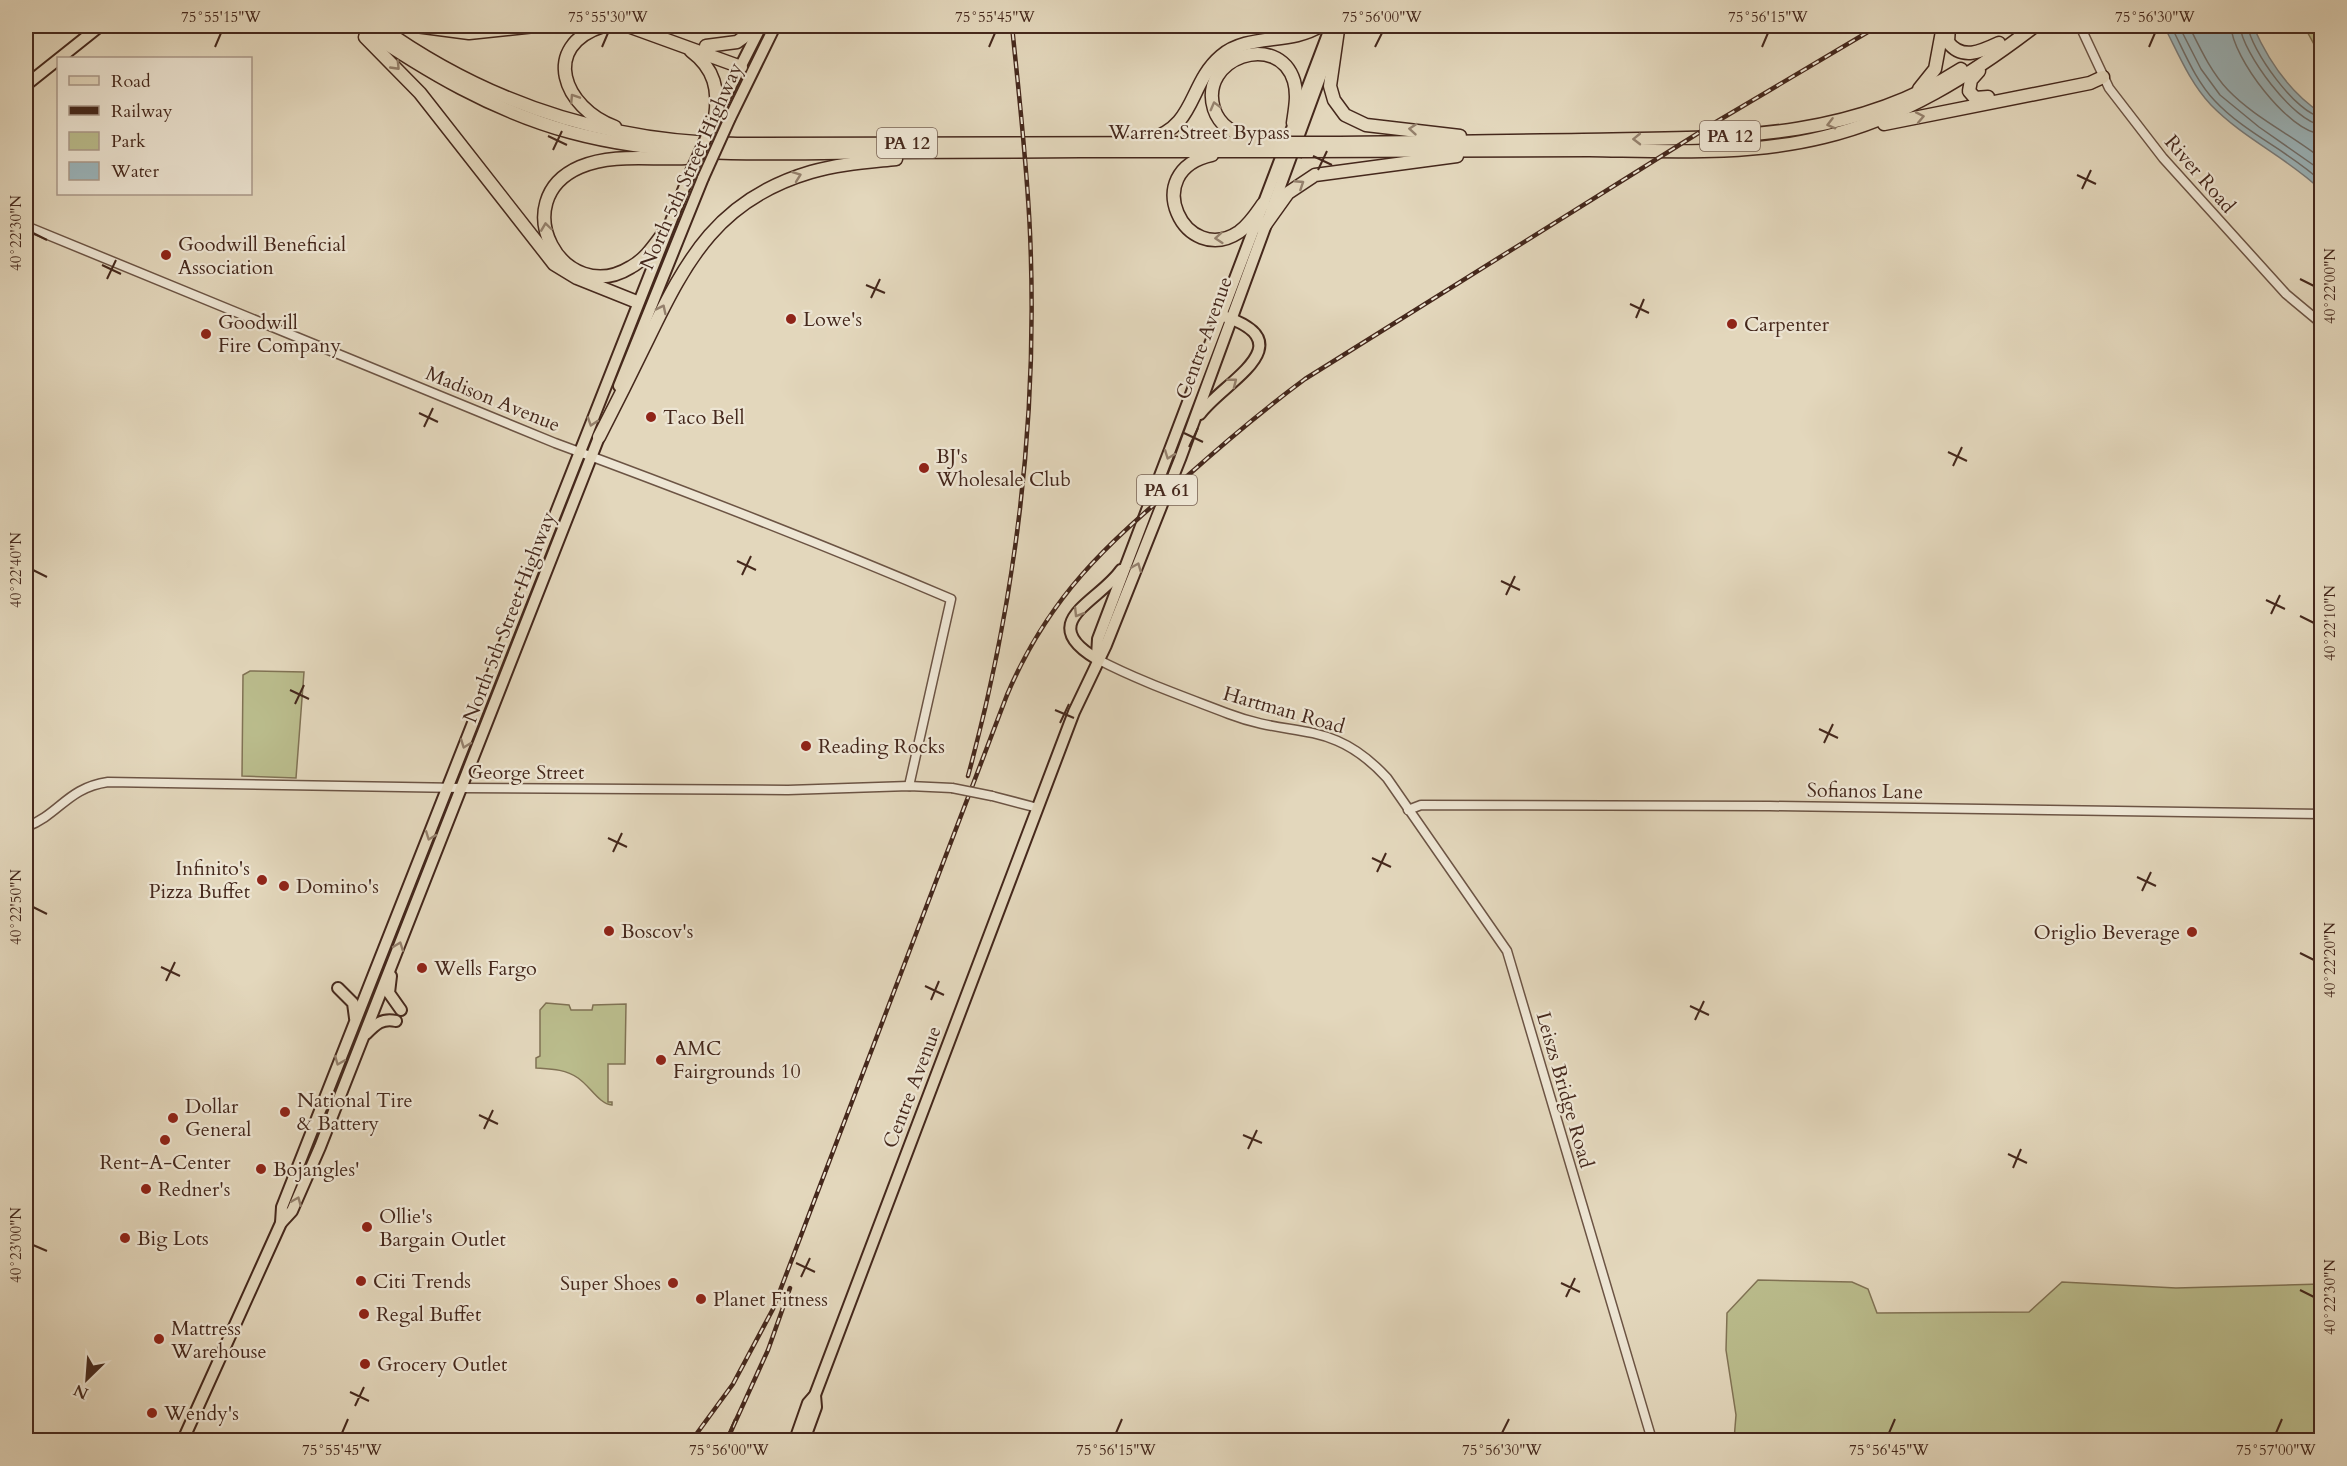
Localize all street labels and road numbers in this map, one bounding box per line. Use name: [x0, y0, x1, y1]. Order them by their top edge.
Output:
street label: North 5th Street Highway: [633, 58, 749, 274]
street label: Warren Street Bypass: [1107, 119, 1290, 146]
road number: PA 12: [1700, 121, 1760, 151]
road number: PA 12: [877, 128, 937, 158]
street label: River Road: [2159, 129, 2242, 219]
street label: Centre Avenue: [1169, 273, 1239, 403]
street label: Madison Avenue: [422, 360, 564, 438]
road number: PA 61: [1137, 475, 1197, 505]
street label: North 5th Street Highway: [456, 507, 562, 726]
street label: Hartman Road: [1220, 680, 1348, 740]
street label: George Street: [468, 759, 585, 786]
street label: Sofianos Lane: [1807, 776, 1923, 806]
street label: Leiszs Bridge Road: [1530, 1009, 1600, 1172]
street label: Centre Avenue: [876, 1022, 948, 1152]

